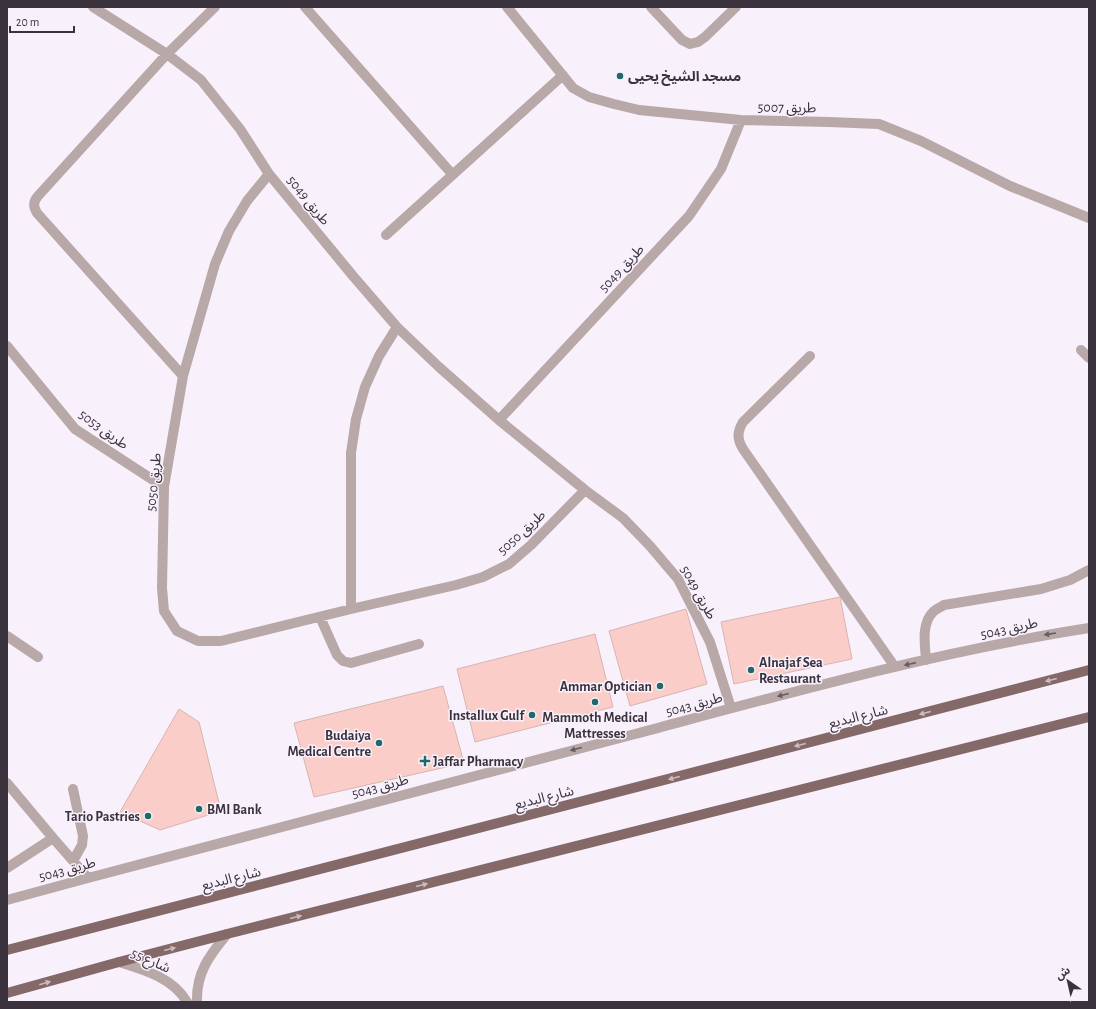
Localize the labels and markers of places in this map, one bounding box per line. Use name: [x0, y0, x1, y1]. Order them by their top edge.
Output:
place label: مسجد الشيخ يحيى: [628, 69, 741, 86]
marker: مسجد الشيخ يحيى: [615, 71, 625, 81]
place label: Alnajaf Sea Restaurant: [759, 656, 823, 686]
marker: Alnajaf Sea Restaurant: [746, 665, 756, 675]
place label: Ammar Optician: [560, 680, 652, 694]
marker: Ammar Optician: [655, 681, 665, 691]
marker: Mammoth Medical Mattresses: [590, 697, 600, 707]
place label: Installux Gulf: [449, 709, 525, 723]
marker: Installux Gulf: [527, 710, 537, 720]
place label: Mammoth Medical Mattresses: [542, 711, 648, 741]
place label: Budaiya Medical Centre: [287, 729, 371, 759]
marker: Budaiya Medical Centre: [374, 738, 384, 748]
place label: Jaffar Pharmacy: [433, 755, 524, 769]
marker: Jaffar Pharmacy: [420, 756, 430, 766]
place label: BMI Bank: [207, 803, 262, 817]
marker: BMI Bank: [194, 804, 204, 814]
place label: Tario Pastries: [65, 810, 140, 824]
marker: Tario Pastries: [143, 811, 153, 821]

